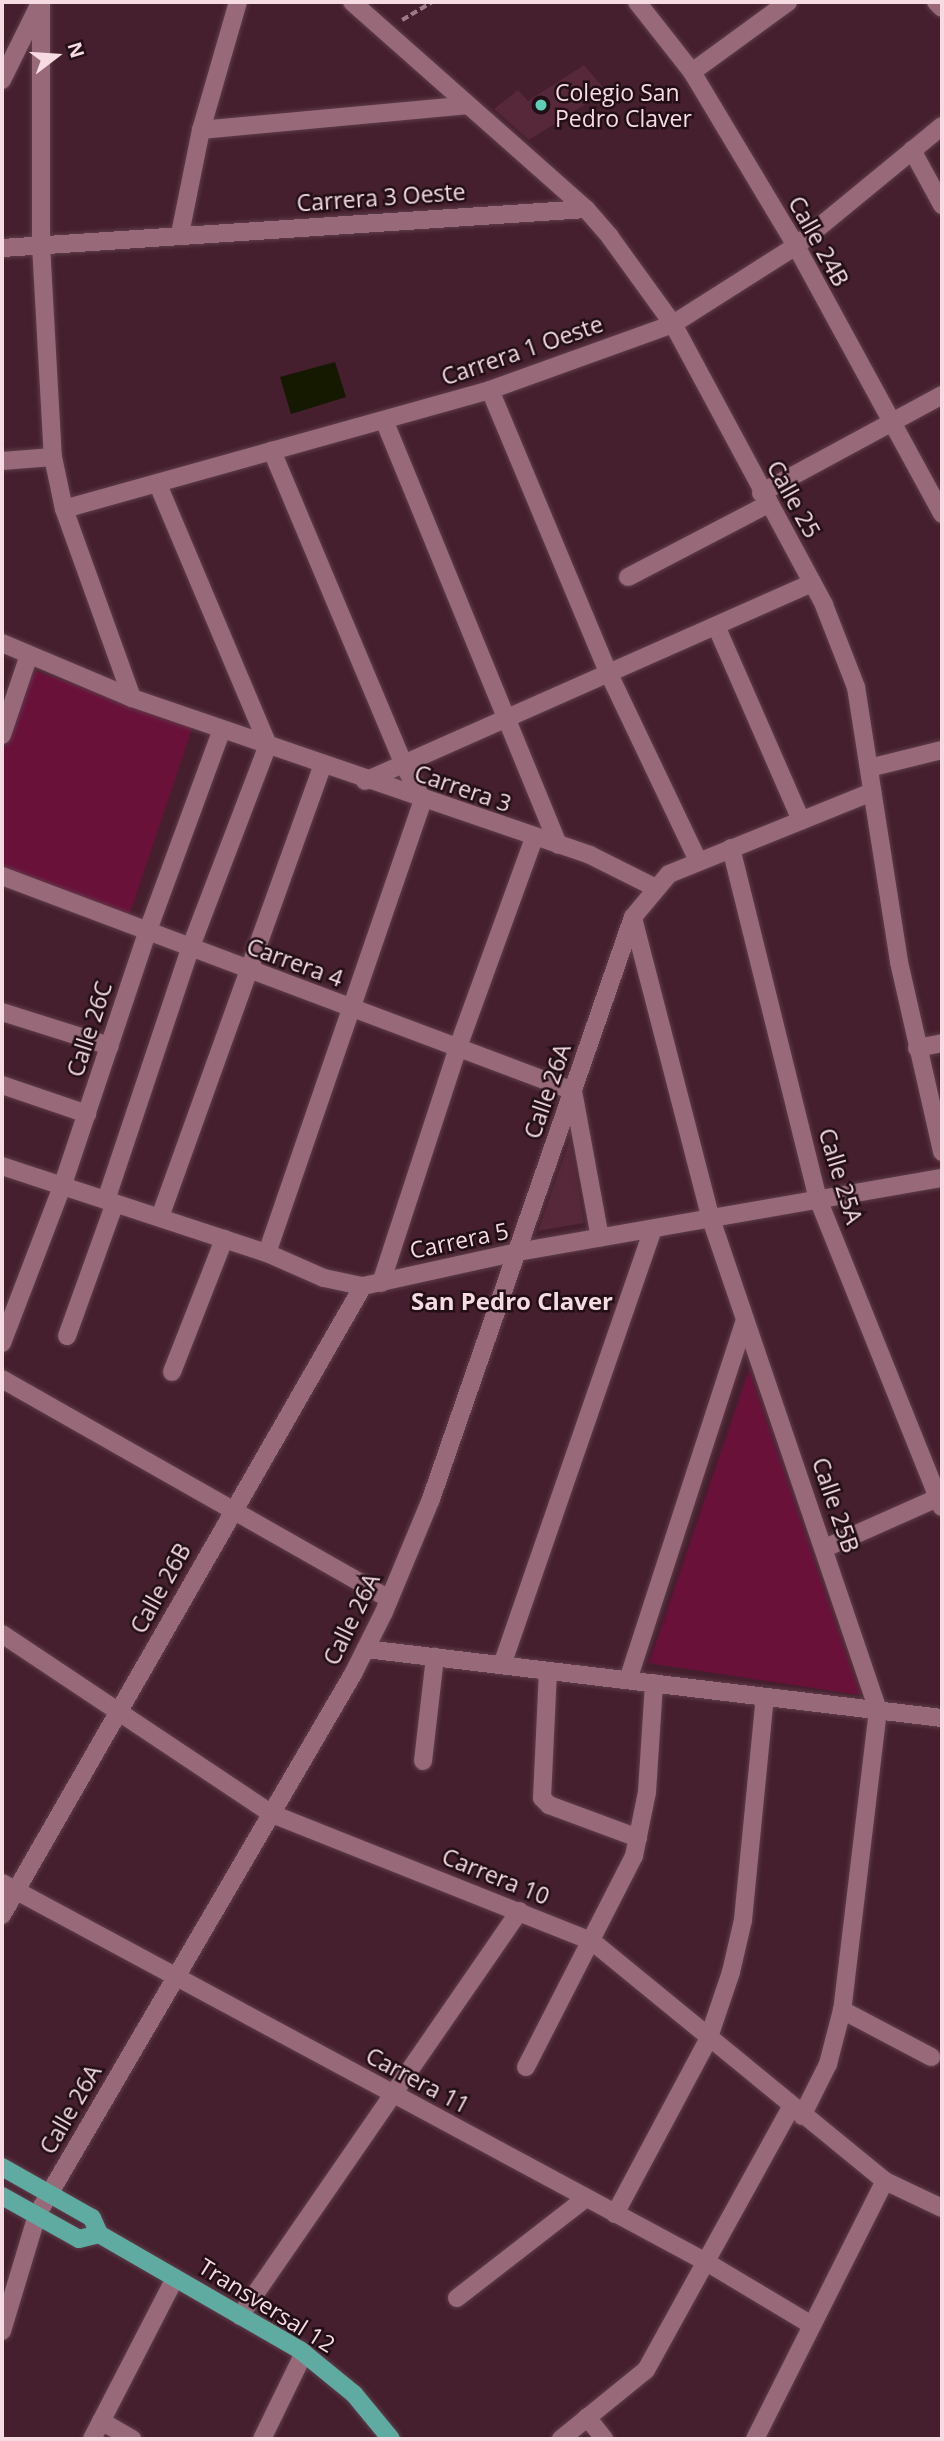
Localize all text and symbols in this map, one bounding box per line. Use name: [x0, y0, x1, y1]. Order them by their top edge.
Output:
north arrow: [21, 21, 91, 91]
text: N: [61, 39, 91, 61]
place label: Colegio San Pedro Claver: [555, 78, 692, 132]
marker: Colegio San Pedro Claver: [533, 97, 549, 113]
street label: Carrera 3 Oeste: [296, 177, 466, 217]
street label: Calle 24B: [783, 191, 855, 291]
street label: Carrera 1 Oeste: [438, 309, 606, 391]
street label: Calle 25: [762, 456, 826, 542]
street label: Carrera 3: [411, 759, 515, 817]
street label: Carrera 4: [243, 932, 347, 992]
street label: Calle 26C: [61, 978, 117, 1080]
street label: Calle 26A: [518, 1040, 576, 1142]
street label: Calle 25A: [813, 1125, 869, 1227]
street label: Carrera 5: [407, 1216, 511, 1264]
district label: San Pedro Claver: [411, 1287, 613, 1315]
street label: Calle 25B: [807, 1454, 865, 1556]
street label: Calle 26B: [124, 1538, 196, 1638]
street label: Calle 26A: [317, 1569, 385, 1669]
street label: Carrera 10: [438, 1842, 554, 1910]
street label: Carrera 11: [361, 2041, 475, 2119]
street label: Calle 26A: [33, 2059, 107, 2159]
street label: Transversal 12: [194, 2252, 340, 2358]

